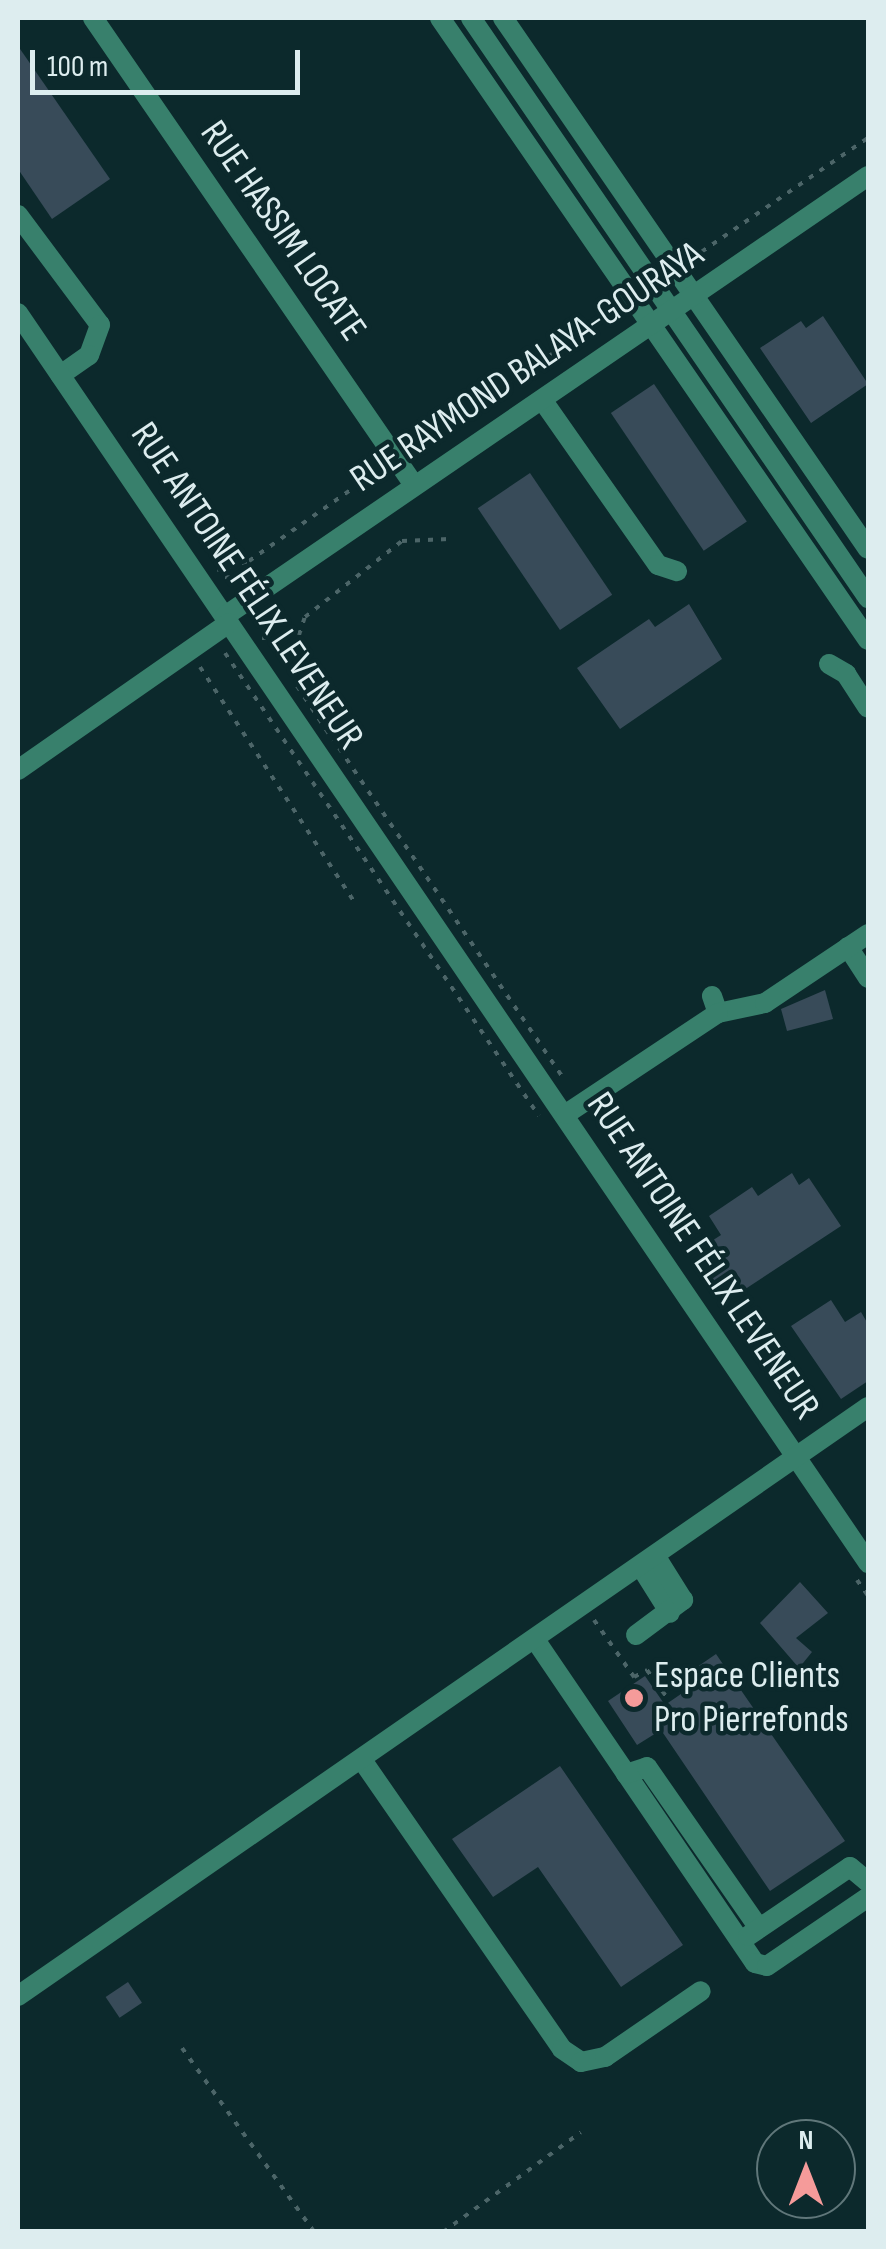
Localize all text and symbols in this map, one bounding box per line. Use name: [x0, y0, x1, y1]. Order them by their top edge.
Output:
scale bar: [35, 30, 305, 92]
text: 100 m: [47, 49, 108, 85]
street label: RUE HASSIM LOCATE: [190, 112, 376, 350]
street label: RUE RAYMOND BALAYA-GOURAYA: [342, 232, 712, 502]
street label: RUE ANTOINE FÉLIX LEVENEUR: [121, 414, 373, 758]
street label: RUE ANTOINE FÉLIX LEVENEUR: [577, 1084, 829, 1428]
place label: Espace Clients Pro Pierrefonds: [654, 1653, 849, 1742]
marker: Espace Clients Pro Pierrefonds: [623, 1687, 645, 1709]
north arrow: [756, 2119, 856, 2219]
text: N: [799, 2124, 813, 2157]

